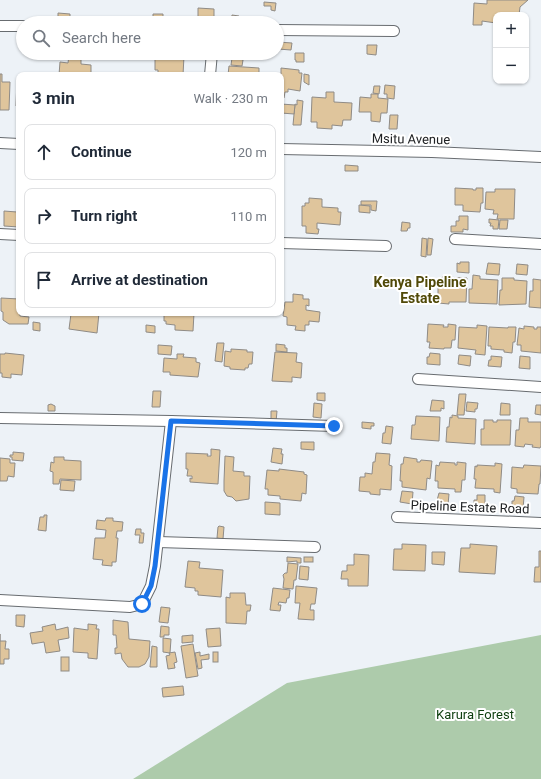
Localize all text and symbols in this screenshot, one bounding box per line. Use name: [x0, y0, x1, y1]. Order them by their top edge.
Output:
map controls: [493, 12, 529, 84]
button: +: [493, 12, 529, 48]
search box: [16, 16, 284, 60]
icon: search: [30, 27, 52, 49]
text: Search here: [62, 29, 141, 47]
button: −: [493, 48, 529, 84]
text: 3 min: [32, 88, 75, 108]
text: Walk · 230 m: [193, 91, 268, 106]
street label: Msitu Avenue: [372, 131, 450, 147]
icon: ahead: [33, 141, 55, 163]
text: Continue: [71, 143, 132, 161]
text: 120 m: [230, 145, 267, 160]
icon: right: [33, 205, 55, 227]
text: Turn right: [71, 207, 137, 225]
text: 110 m: [230, 209, 267, 224]
icon: arrive: [33, 269, 55, 291]
text: Arrive at destination: [71, 271, 208, 289]
district label: Kenya Pipeline Estate: [373, 274, 467, 306]
route end: [325, 417, 343, 435]
street label: Pipeline Estate Road: [410, 497, 530, 517]
route start: [133, 595, 151, 613]
park label: Karura Forest: [436, 707, 514, 722]

